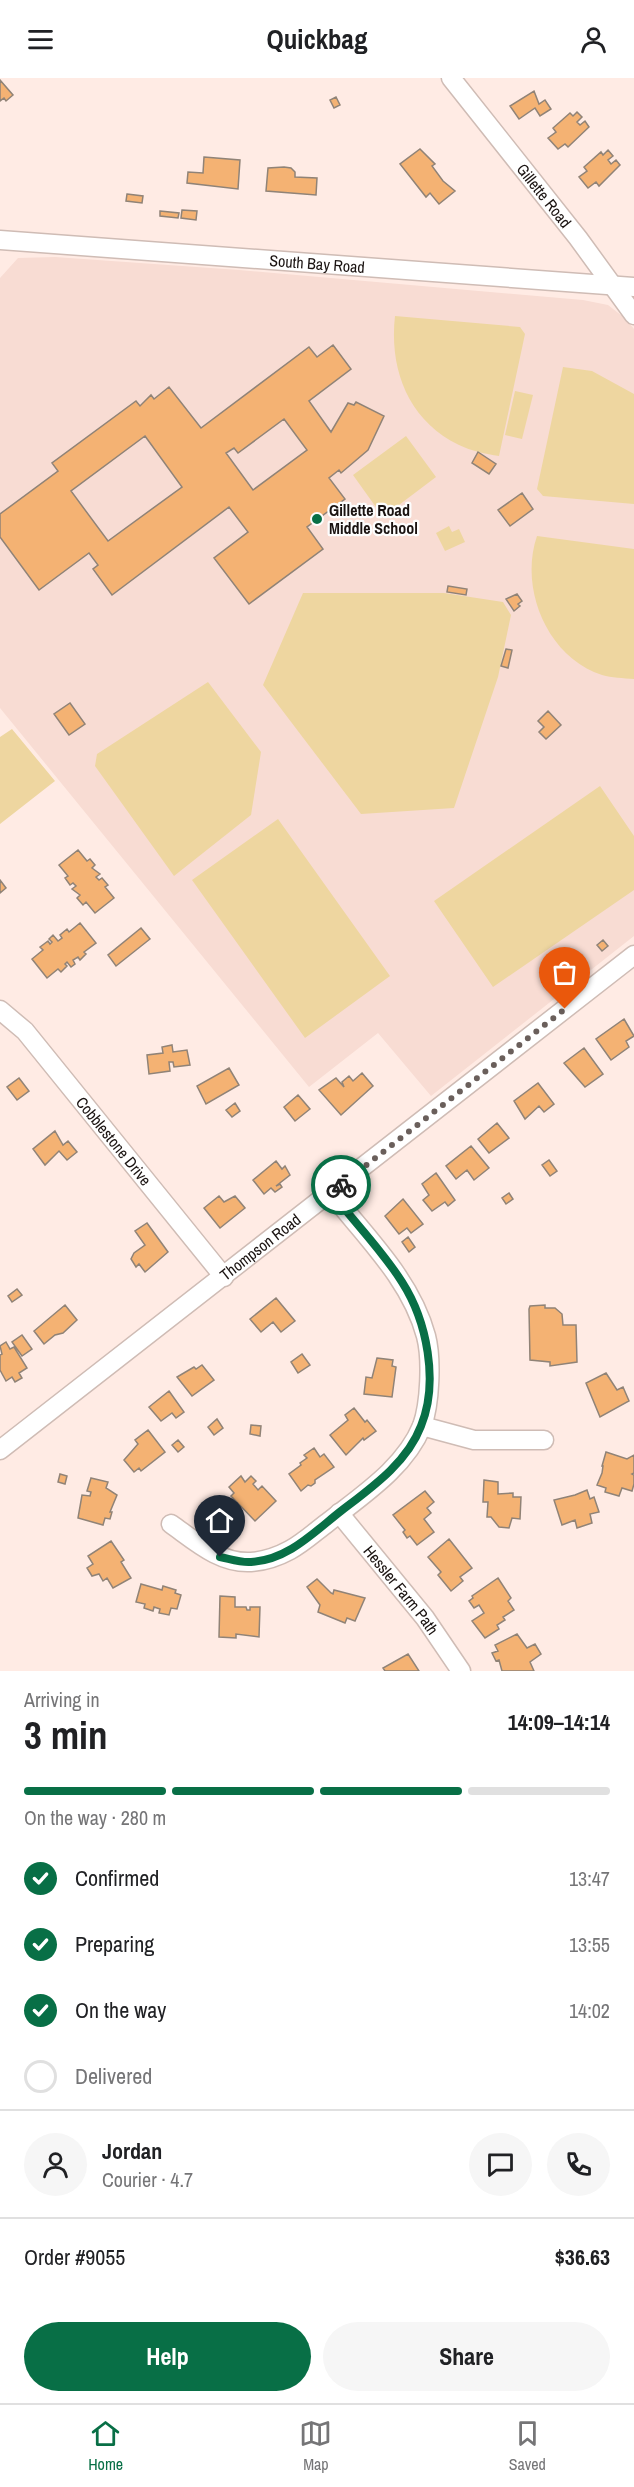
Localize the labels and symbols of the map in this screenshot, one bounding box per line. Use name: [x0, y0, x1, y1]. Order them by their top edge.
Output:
street label: Gillette Road: [512, 159, 577, 232]
street label: South Bay Road: [269, 249, 366, 278]
place label: Gillette Road Middle School: [329, 499, 418, 539]
marker: Gillette Road Middle School: [310, 512, 324, 526]
pin: [539, 947, 590, 1009]
street label: Cobblestone Drive: [71, 1092, 157, 1190]
courier: [311, 1155, 371, 1215]
street label: Thompson Road: [215, 1208, 305, 1285]
pin: [194, 1495, 245, 1557]
street label: Hessler Farm Path: [359, 1541, 444, 1639]

